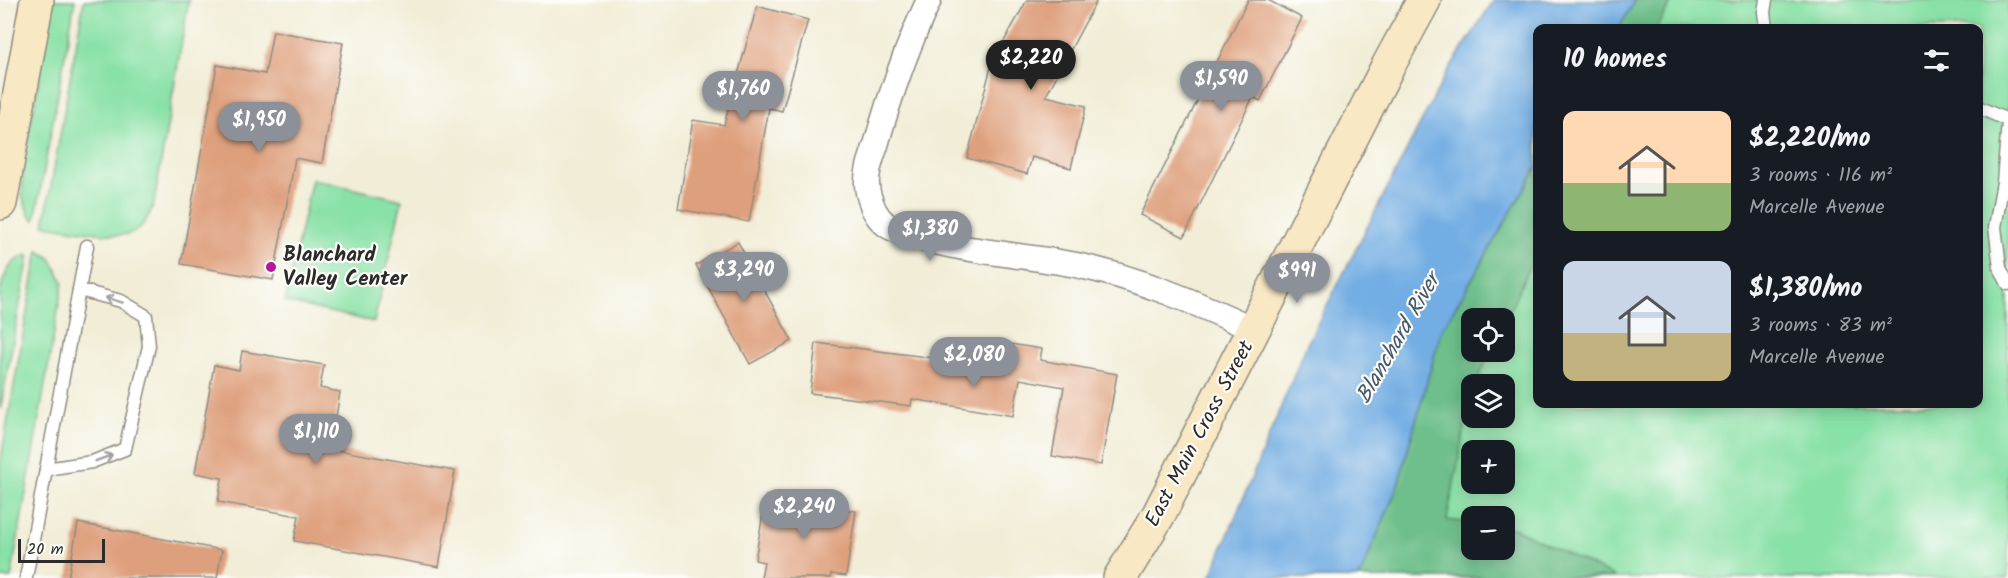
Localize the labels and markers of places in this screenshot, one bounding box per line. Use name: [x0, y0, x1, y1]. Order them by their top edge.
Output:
pin: $2,220: [982, 40, 1080, 91]
pin: $1,590: [1172, 61, 1270, 112]
pin: $1,760: [694, 71, 792, 122]
pin: $1,950: [210, 102, 308, 153]
pin: $1,380: [881, 211, 979, 262]
place label: Blanchard Valley Center: [283, 239, 409, 296]
pin: $3,290: [695, 252, 793, 303]
pin: $991: [1261, 253, 1333, 304]
marker: Blanchard Valley Center: [264, 260, 278, 274]
pin: $2,080: [925, 337, 1023, 388]
pin: $1,110: [267, 414, 365, 465]
pin: $2,240: [755, 489, 853, 540]

